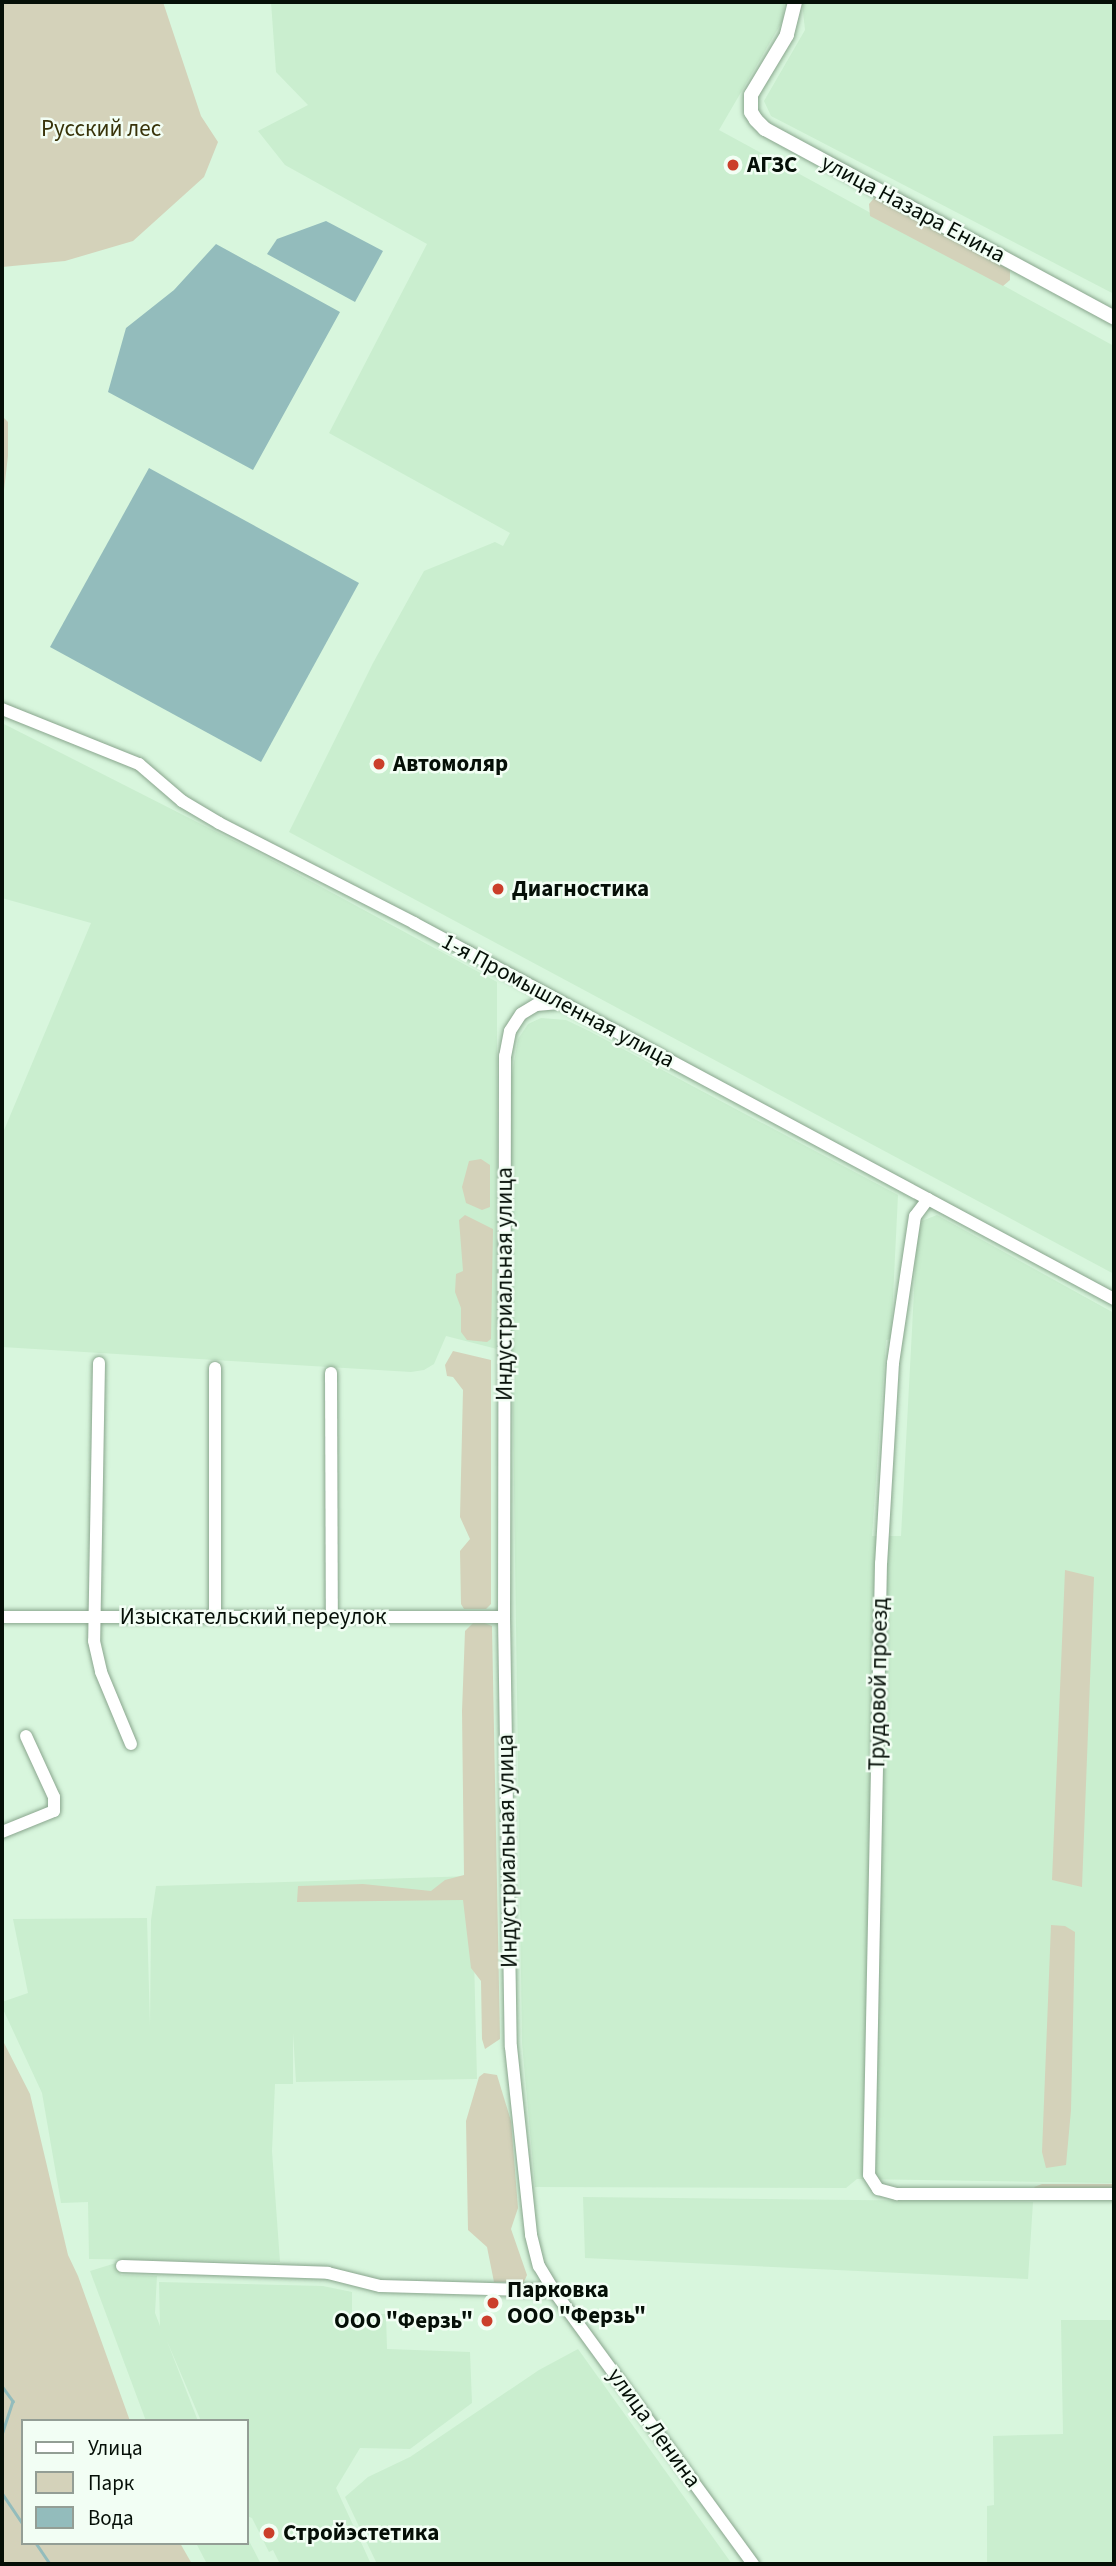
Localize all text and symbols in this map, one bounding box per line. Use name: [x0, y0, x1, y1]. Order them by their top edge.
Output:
park label: Русский лес: [41, 115, 161, 143]
street label: улица Назара Енина: [816, 149, 1010, 269]
place label: АГЗС: [747, 151, 797, 179]
marker: АГЗС: [725, 157, 741, 173]
place label: Автомоляр: [393, 750, 508, 778]
marker: Автомоляр: [371, 756, 387, 772]
place label: Диагностика: [512, 875, 649, 903]
marker: Диагностика: [490, 881, 506, 897]
street label: 1-я Промышленная улица: [437, 928, 679, 1074]
street label: Индустриальная улица: [491, 1167, 519, 1401]
street label: Трудовой проезд: [864, 1597, 894, 1771]
street label: Изыскательский переулок: [120, 1603, 386, 1631]
street label: Индустриальная улица: [492, 1734, 524, 1968]
place label: Парковка ООО "Ферзь": [507, 2276, 646, 2330]
marker: Парковка ООО "Ферзь": [485, 2295, 501, 2311]
place label: ООО "Ферзь": [334, 2307, 473, 2335]
marker: ООО "Ферзь": [479, 2313, 495, 2329]
street label: улица Ленина: [601, 2363, 707, 2493]
legend: [21, 2419, 248, 2545]
text: Улица: [88, 2433, 143, 2463]
text: Парк: [88, 2468, 134, 2498]
text: Вода: [88, 2503, 134, 2533]
place label: Стройэстетика: [283, 2519, 439, 2547]
marker: Стройэстетика: [261, 2525, 277, 2541]

